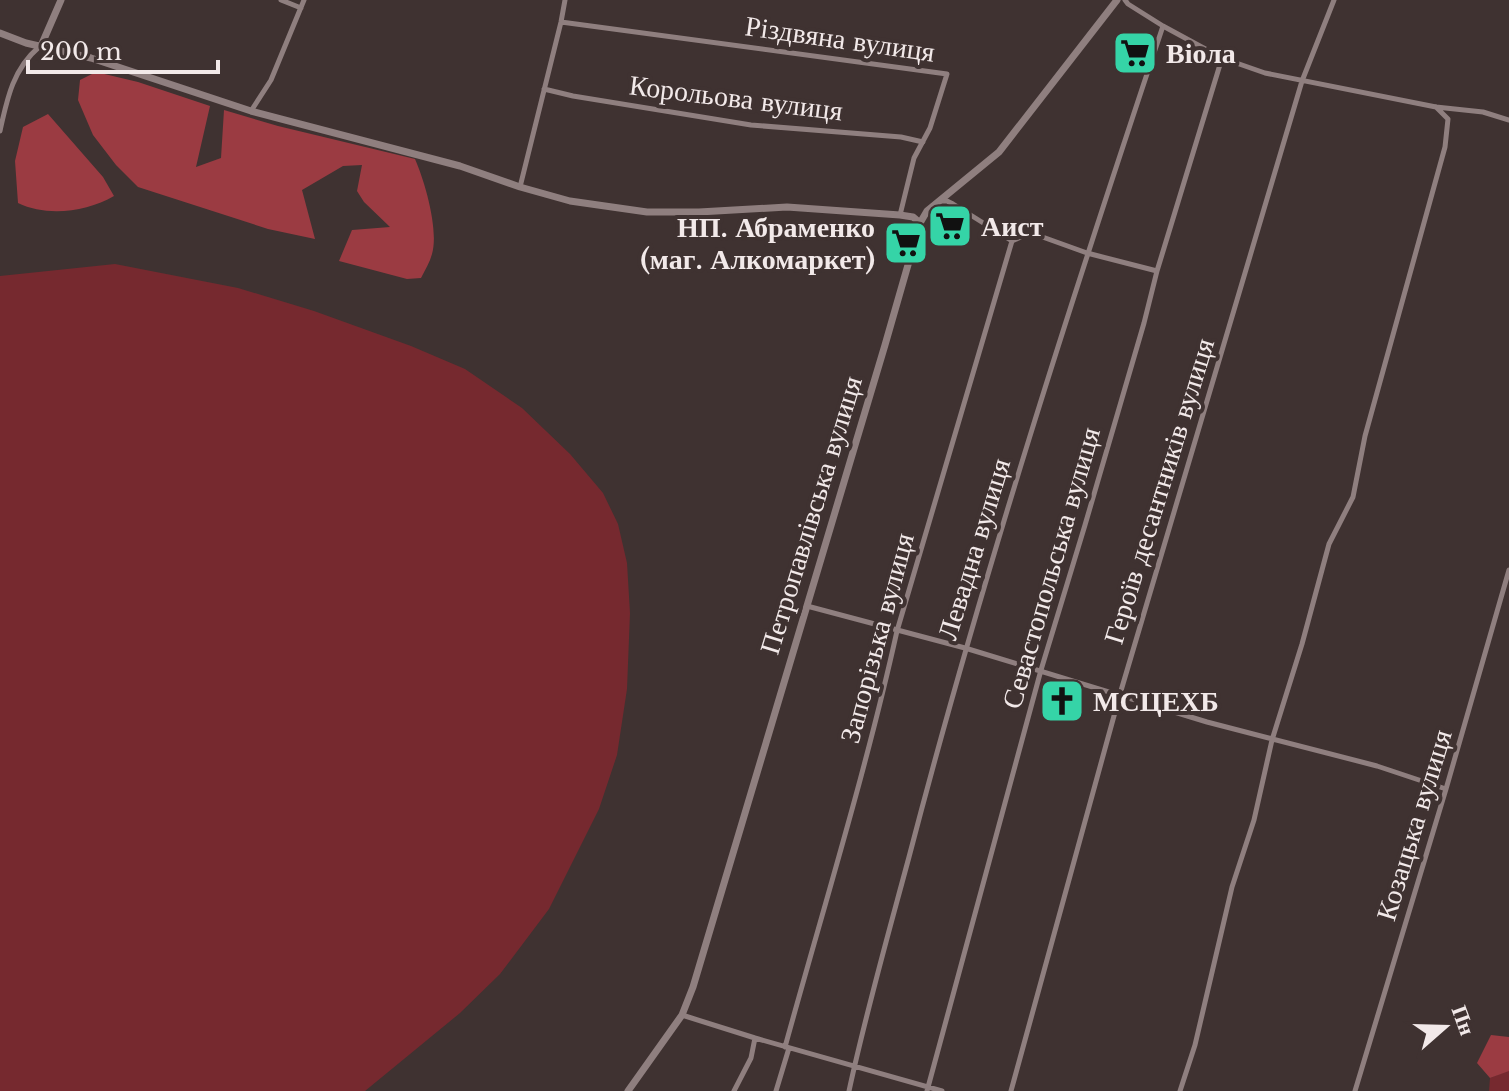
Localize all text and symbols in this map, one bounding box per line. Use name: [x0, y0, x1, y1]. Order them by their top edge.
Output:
street label: Різдвяна вулиця: [743, 8, 937, 70]
scale bar: [28, 24, 218, 74]
supermarket icon: Віола: [1111, 29, 1159, 77]
place label: Віола: [1166, 36, 1236, 71]
text: 200 m: [40, 37, 122, 66]
street label: Корольова вулиця: [627, 68, 845, 128]
supermarket icon: Аист: [926, 202, 974, 250]
place label: Аист: [981, 209, 1044, 244]
place label: НП. Абраменко (маг. Алкомаркет): [640, 210, 875, 277]
supermarket icon: НП. Абраменко (маг. Алкомаркет): [882, 219, 930, 267]
street label: Героїв десантників вулиця: [1096, 334, 1222, 648]
street label: Петропавлівська вулиця: [752, 372, 870, 658]
street label: Севастопольська вулиця: [994, 423, 1108, 713]
street label: Левадна вулиця: [930, 454, 1018, 644]
street label: Запорізька вулиця: [832, 529, 922, 747]
church icon: МСЦЕХБ: [1038, 677, 1086, 725]
place label: МСЦЕХБ: [1093, 684, 1219, 719]
street label: Козацька вулиця: [1368, 725, 1460, 925]
north arrow: [1405, 987, 1485, 1067]
text: Пн: [1446, 1002, 1481, 1039]

